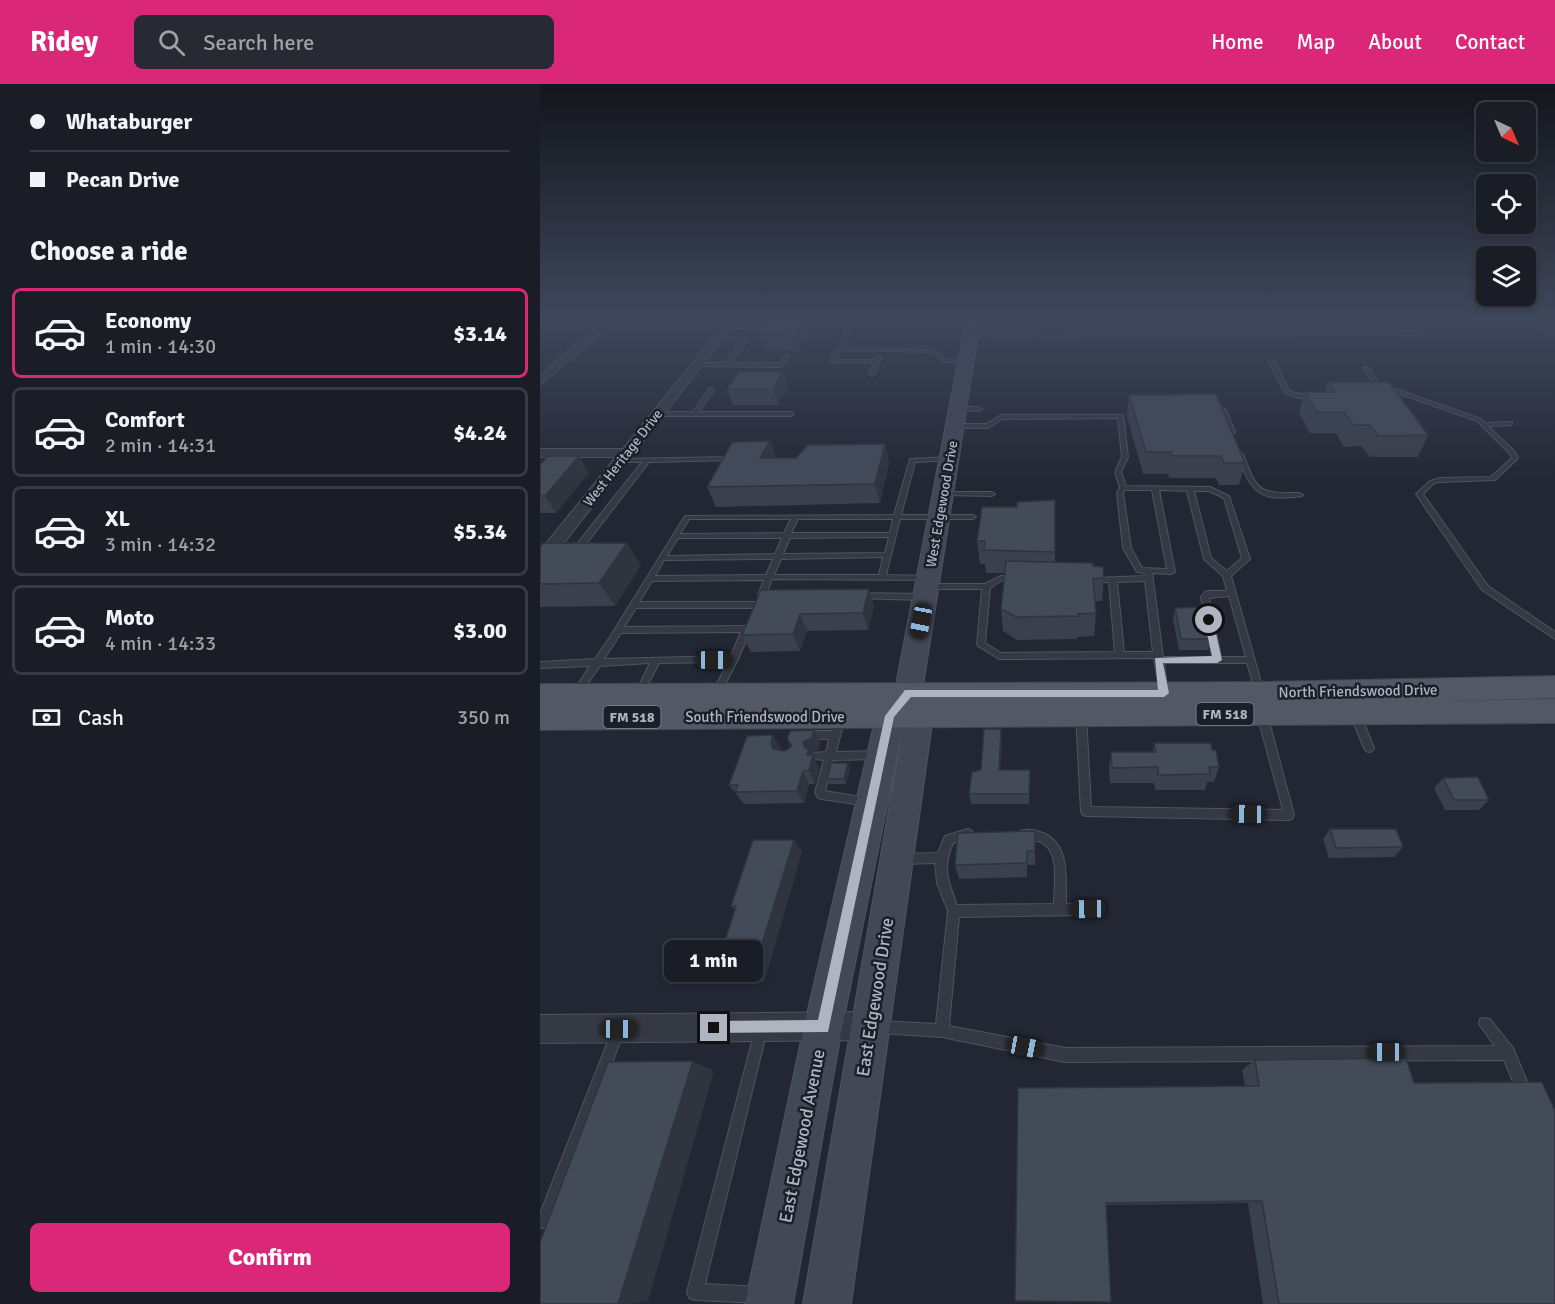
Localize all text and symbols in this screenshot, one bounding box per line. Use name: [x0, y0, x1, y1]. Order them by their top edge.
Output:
search box: [134, 15, 554, 69]
text: Ridey: [30, 25, 98, 59]
icon: search: [155, 26, 188, 59]
text: Search here: [203, 29, 314, 56]
text: Home: [1211, 29, 1264, 55]
text: Map: [1297, 29, 1335, 55]
text: About: [1368, 29, 1422, 55]
text: Contact: [1455, 29, 1525, 55]
north arrow: [1476, 102, 1536, 162]
map controls: [1476, 102, 1536, 306]
text: Whataburger: [66, 108, 192, 135]
text: Pecan Drive: [66, 166, 180, 193]
button: locate: [1476, 174, 1536, 234]
text: Choose a ride: [30, 235, 188, 268]
button: layers: [1476, 246, 1536, 306]
icon: car: [33, 306, 87, 360]
text: Economy: [105, 307, 191, 334]
text: $3.14: [453, 320, 507, 347]
text: 1 min · 14:30: [105, 334, 216, 359]
icon: car: [33, 405, 87, 459]
text: Comfort: [105, 406, 185, 433]
street label: West Heritage Drive: [580, 406, 666, 510]
text: $4.24: [453, 419, 507, 446]
text: 2 min · 14:31: [105, 433, 216, 458]
street label: West Edgewood Drive: [922, 439, 962, 569]
icon: car: [33, 504, 87, 558]
text: XL: [105, 505, 130, 532]
text: $5.34: [453, 518, 507, 545]
text: 3 min · 14:32: [105, 532, 216, 557]
car: [909, 602, 933, 640]
icon: car: [33, 603, 87, 657]
text: Moto: [105, 604, 154, 631]
route start: [1195, 606, 1222, 633]
text: $3.00: [453, 617, 507, 644]
text: 4 min · 14:33: [105, 631, 216, 656]
car: [696, 651, 732, 669]
street label: North Friendswood Drive: [1278, 681, 1438, 701]
icon: cash: [30, 701, 63, 734]
road number: FM 518: [1196, 703, 1254, 725]
text: Cash: [78, 704, 124, 731]
text: 350 m: [457, 705, 510, 730]
road number: FM 518: [604, 706, 661, 728]
street label: South Friendswood Drive: [685, 708, 845, 726]
car: [1230, 805, 1266, 823]
car: [1070, 900, 1106, 918]
street label: East Edgewood Drive: [852, 916, 898, 1078]
callout: 1 min: [664, 941, 764, 983]
text: 1 min: [689, 948, 738, 973]
route end: [700, 1014, 727, 1041]
car: [601, 1020, 637, 1038]
car: [1006, 1035, 1044, 1059]
car: [1368, 1043, 1404, 1061]
street label: East Edgewood Avenue: [774, 1047, 830, 1225]
button: Confirm: [30, 1223, 510, 1292]

